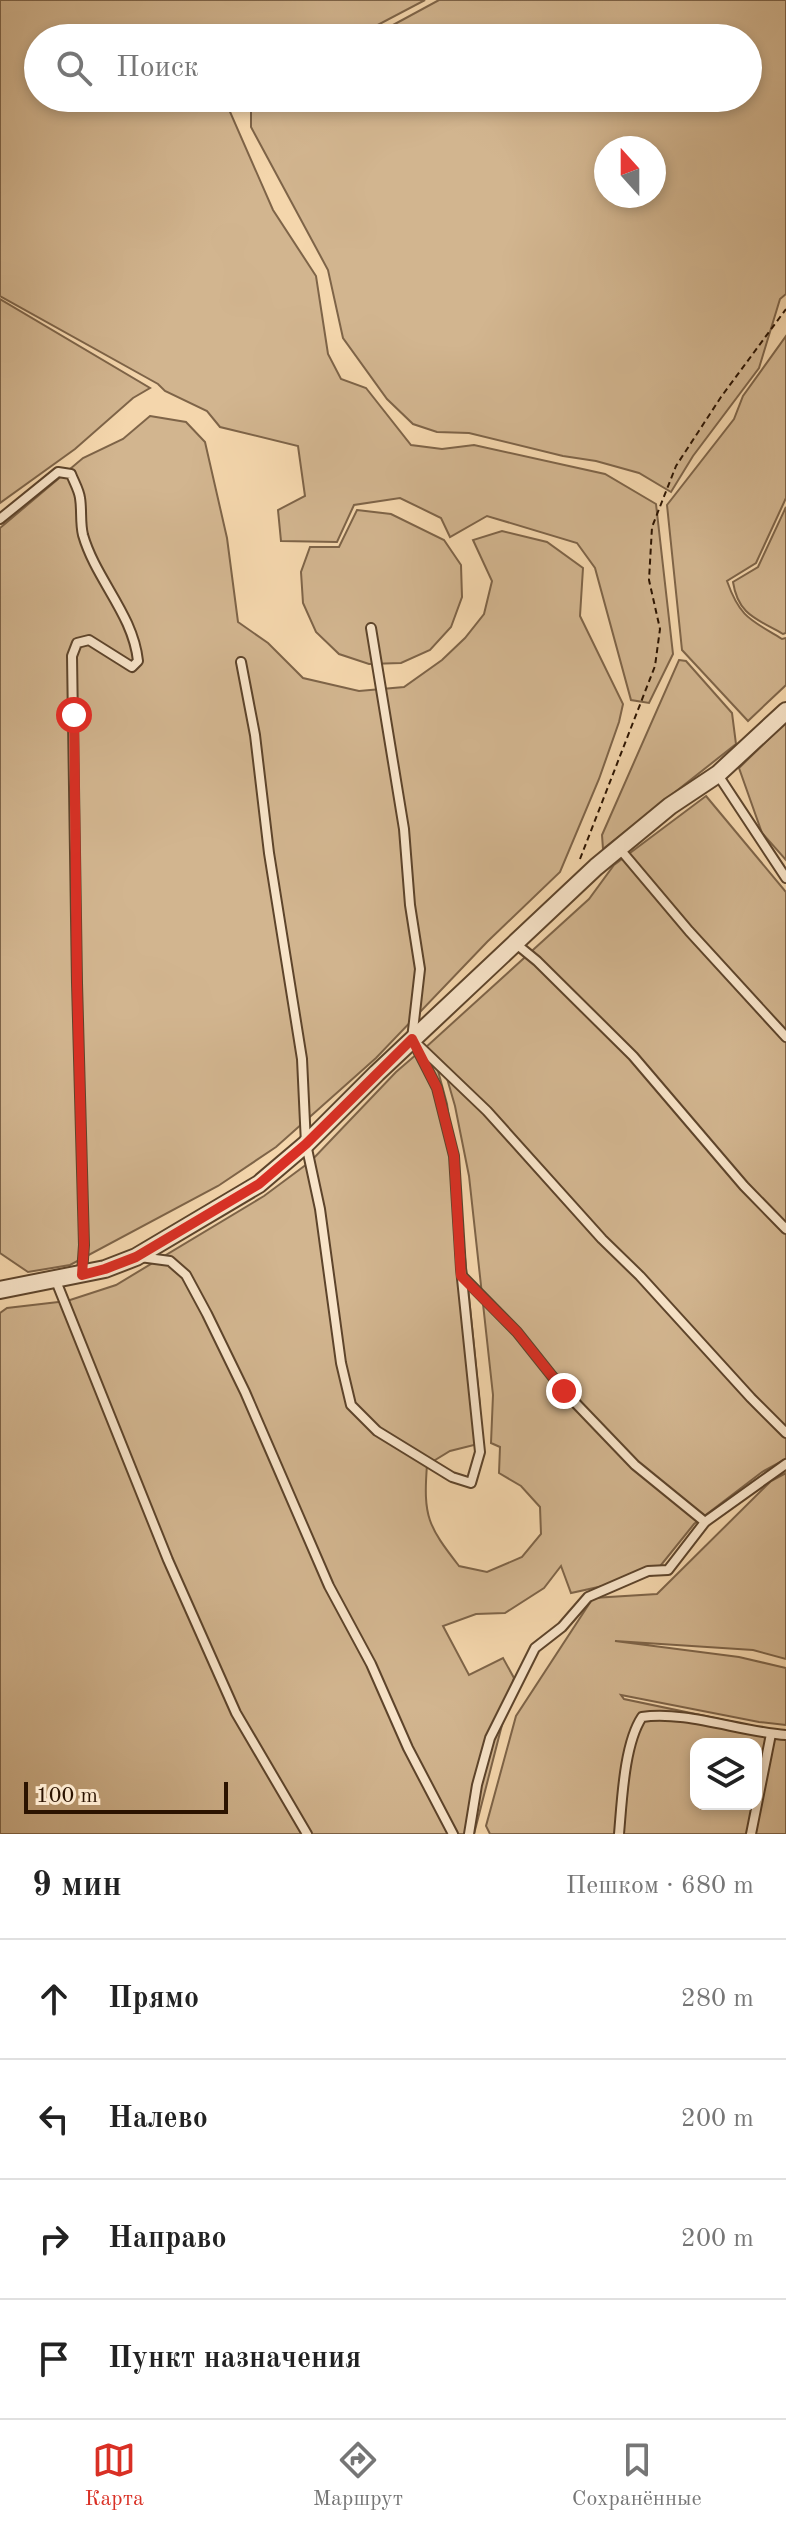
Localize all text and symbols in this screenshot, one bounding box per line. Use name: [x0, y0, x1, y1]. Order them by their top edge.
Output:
search box: [24, 24, 762, 112]
icon: search: [52, 46, 96, 90]
text: Поиск: [116, 53, 199, 83]
north arrow: [594, 136, 666, 208]
route start: [56, 697, 92, 733]
route end: [546, 1373, 582, 1409]
map controls: [690, 1738, 762, 1810]
button: layers: [690, 1738, 762, 1810]
scale bar: [24, 1778, 228, 1814]
text: 100 m: [36, 1785, 98, 1807]
text: 9 мин: [32, 1869, 122, 1903]
text: Пешком · 680 m: [566, 1873, 754, 1899]
icon: ahead: [32, 1977, 76, 2021]
text: Прямо: [108, 1984, 199, 2014]
text: 280 m: [681, 1986, 754, 2012]
icon: left: [32, 2097, 76, 2141]
text: Налево: [108, 2104, 208, 2134]
text: 200 m: [681, 2106, 754, 2132]
icon: right: [32, 2217, 76, 2261]
text: Направо: [108, 2224, 227, 2254]
text: 200 m: [681, 2226, 754, 2252]
icon: arrive: [32, 2337, 76, 2381]
text: Пункт назначения: [108, 2344, 361, 2374]
tab: Карта: [84, 2438, 144, 2513]
tab: Маршрут: [313, 2438, 403, 2513]
tab: Сохранённые: [572, 2438, 702, 2513]

